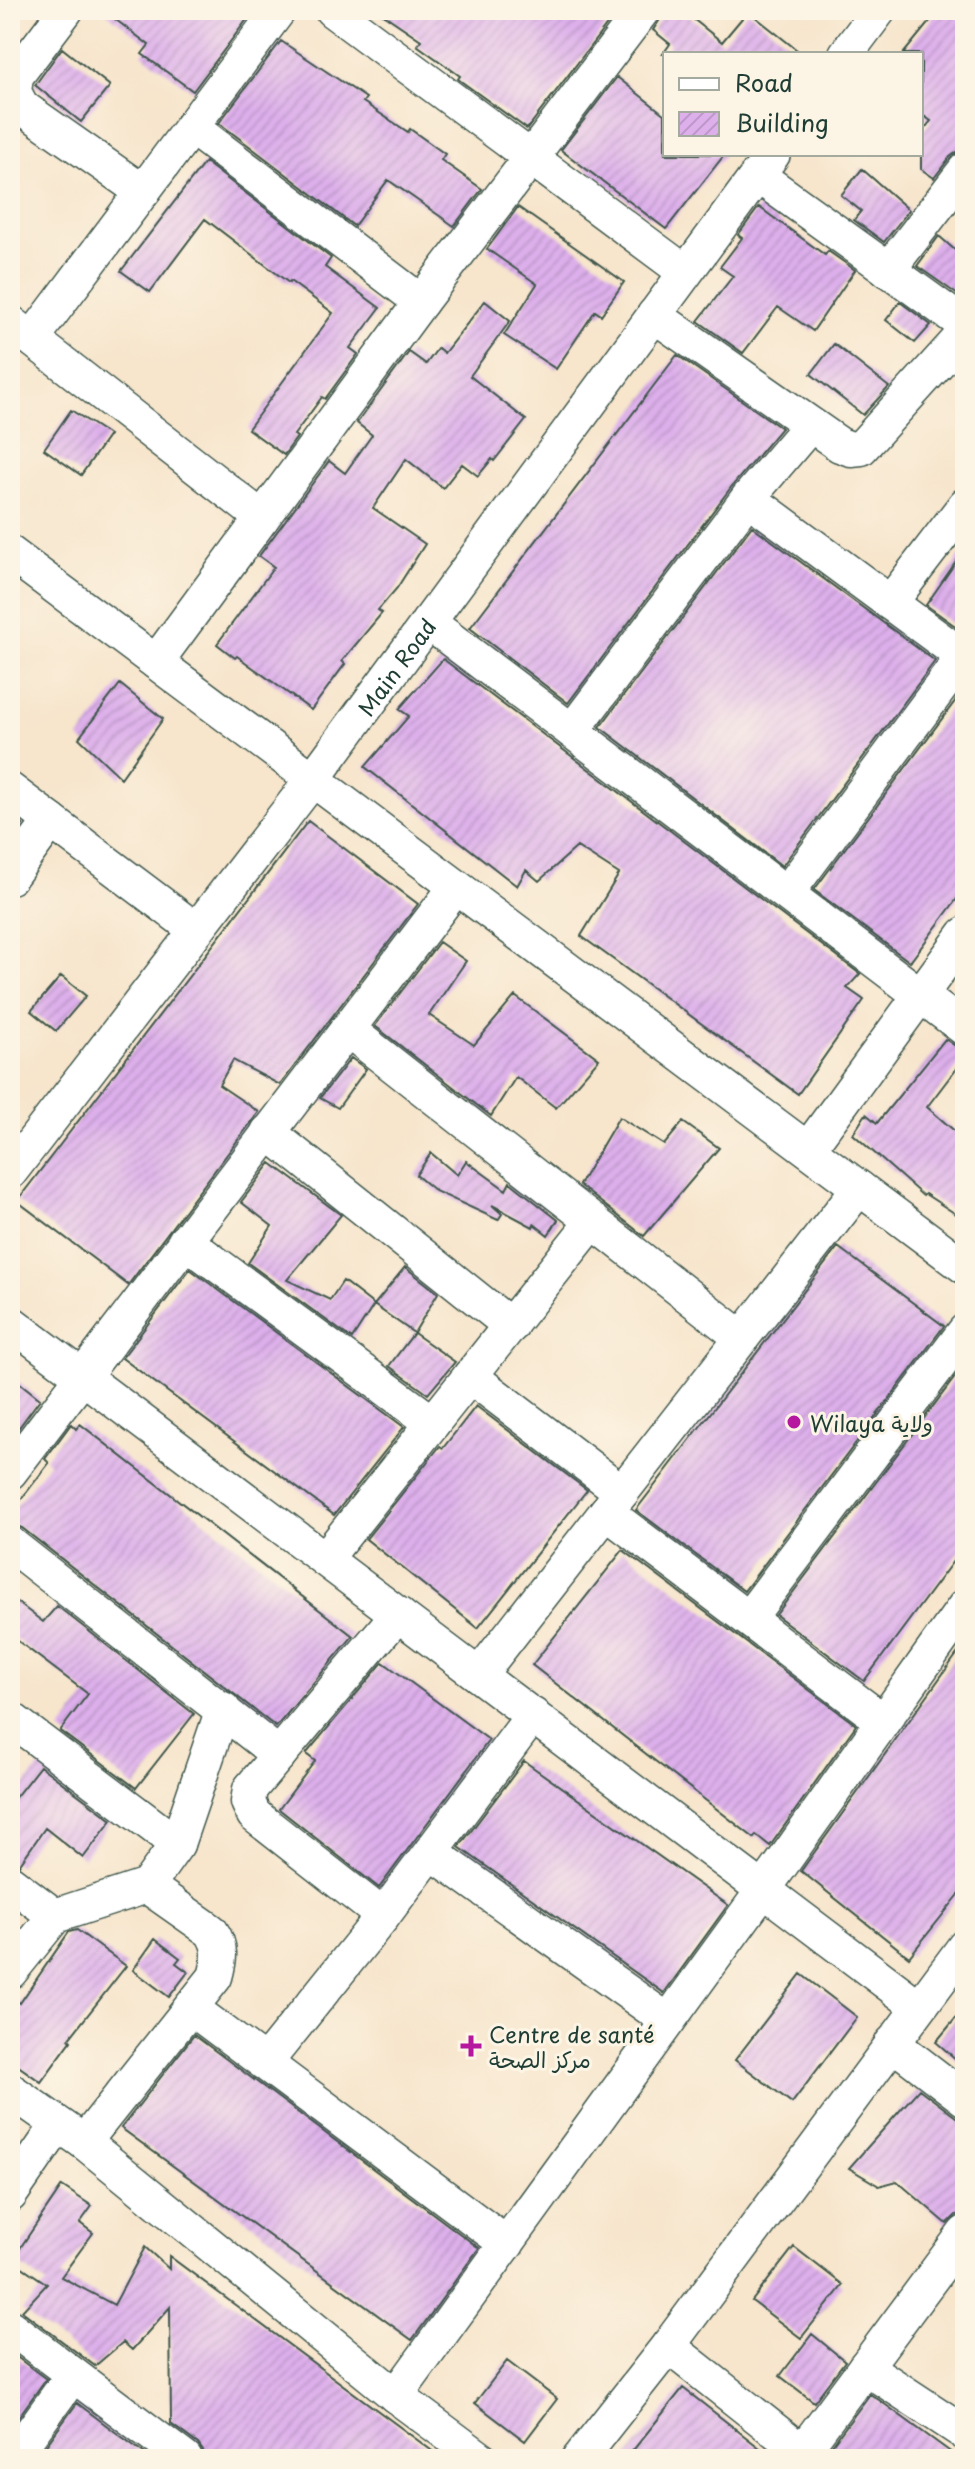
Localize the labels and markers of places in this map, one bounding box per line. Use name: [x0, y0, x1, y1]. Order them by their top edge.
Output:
place label: Wilaya ولاية: [810, 1406, 933, 1439]
marker: Wilaya ولاية: [785, 1413, 803, 1431]
place label: Centre de santé مركز الصحة: [489, 2017, 655, 2075]
marker: Centre de santé مركز الصحة: [460, 2035, 482, 2057]

